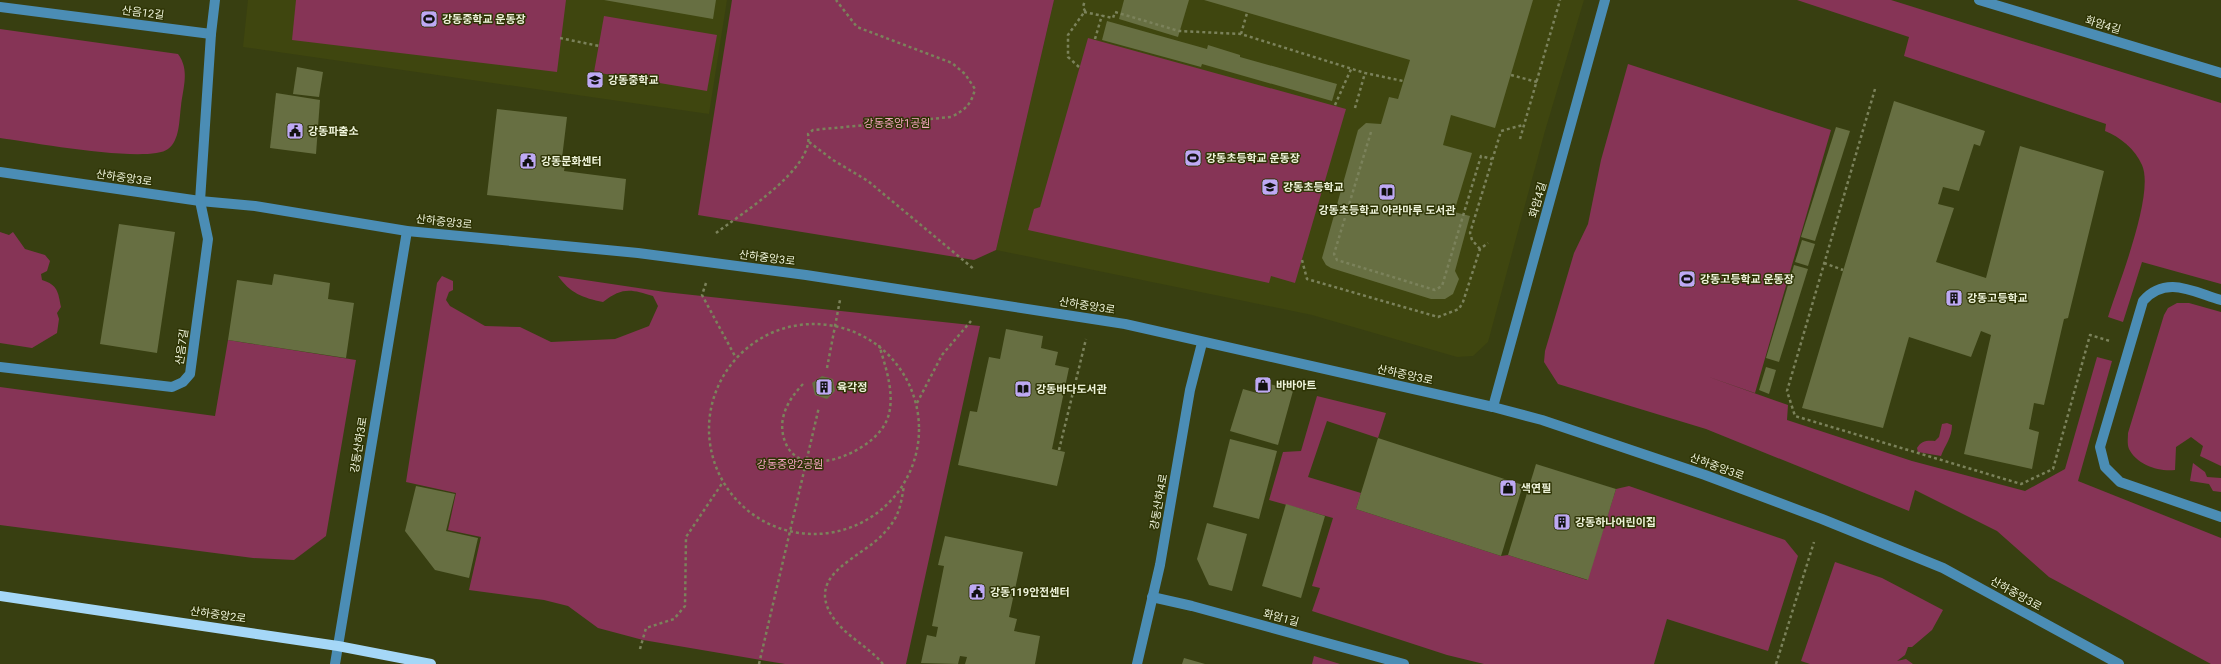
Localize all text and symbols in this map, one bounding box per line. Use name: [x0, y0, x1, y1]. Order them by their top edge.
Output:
street label: 산음12길: [121, 4, 165, 22]
sports icon: 강동중학교 운동장: [419, 9, 439, 29]
place label: 강동중학교 운동장: [442, 13, 526, 26]
street label: 화암4길: [2084, 13, 2122, 37]
school or university icon: 강동중학교: [585, 70, 605, 90]
place label: 강동중학교: [608, 74, 659, 87]
park label: 강동중앙1공원: [864, 117, 930, 130]
public building icon: 강동파출소: [285, 121, 305, 141]
place label: 강동파출소: [308, 125, 359, 138]
sports icon: 강동초등학교 운동장: [1183, 148, 1203, 168]
public building icon: 강동문화센터: [518, 151, 538, 171]
place label: 강동초등학교 운동장: [1206, 152, 1300, 165]
place label: 강동문화센터: [541, 155, 602, 168]
street label: 산하중앙3로: [95, 168, 153, 188]
school or university icon: 강동초등학교: [1260, 177, 1280, 197]
place label: 강동초등학교: [1283, 181, 1344, 194]
street label: 화암4길: [1527, 181, 1549, 219]
library icon: 강동초등학교 아라마루 도서관: [1377, 182, 1397, 202]
place label: 강동초등학교 아라마루 도서관: [1318, 204, 1456, 217]
street label: 산하중앙3로: [415, 213, 473, 231]
street label: 산하중앙3로: [738, 248, 796, 268]
sports icon: 강동고등학교 운동장: [1677, 269, 1697, 289]
place label: 강동고등학교 운동장: [1700, 273, 1794, 286]
building icon: 강동고등학교: [1944, 288, 1964, 308]
place label: 강동고등학교: [1967, 292, 2028, 305]
street label: 산하중앙3로: [1058, 295, 1116, 317]
street label: 산음7길: [173, 328, 191, 366]
street label: 산하중앙3로: [1376, 363, 1434, 387]
shop icon: 바바아트: [1253, 375, 1273, 395]
building icon: 육각정: [814, 377, 834, 397]
library icon: 강동바다도서관: [1013, 379, 1033, 399]
place label: 바바아트: [1276, 379, 1316, 392]
place label: 육각정: [837, 381, 867, 394]
place label: 강동바다도서관: [1036, 383, 1107, 396]
street label: 강동산하3로: [348, 416, 370, 474]
street label: 산하중앙3로: [1688, 451, 1746, 483]
park label: 강동중앙2공원: [757, 458, 823, 471]
street label: 강동산하4로: [1148, 473, 1170, 531]
shop icon: 색연필: [1498, 478, 1518, 498]
place label: 색연필: [1521, 482, 1551, 495]
building icon: 강동하나어린이집: [1552, 512, 1572, 532]
place label: 강동하나어린이집: [1575, 516, 1656, 529]
street label: 산하중앙3로: [1988, 575, 2044, 613]
public building icon: 강동119안전센터: [967, 582, 987, 602]
place label: 강동119안전센터: [990, 586, 1070, 599]
street label: 산하중앙2로: [189, 605, 247, 625]
street label: 화암1길: [1262, 607, 1300, 629]

